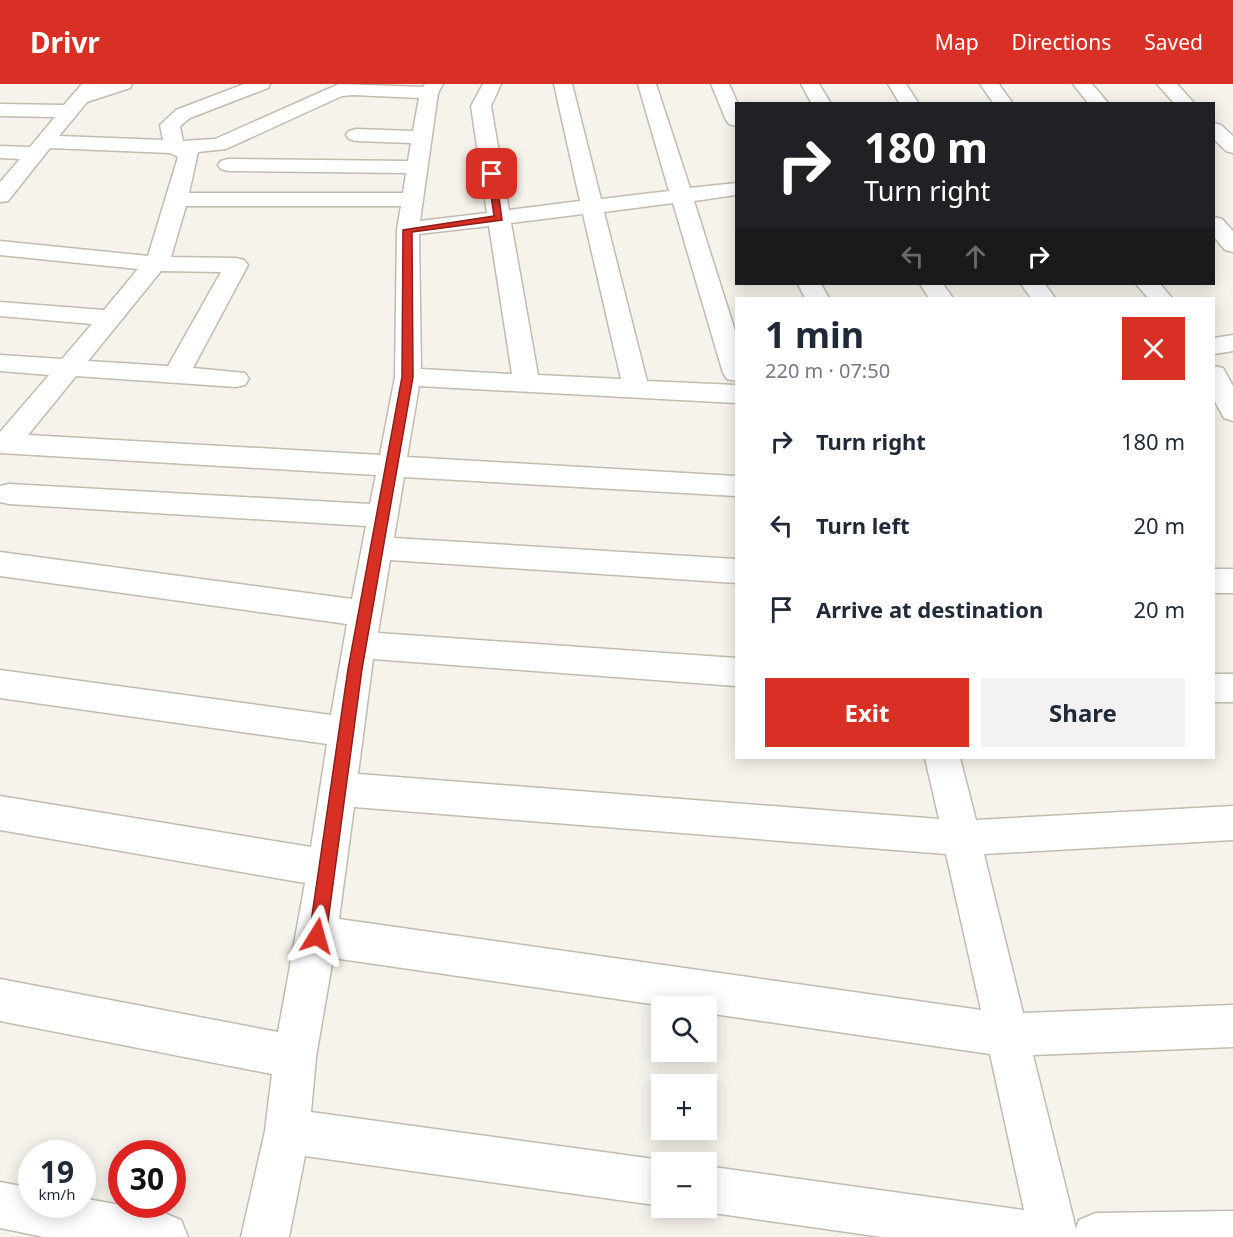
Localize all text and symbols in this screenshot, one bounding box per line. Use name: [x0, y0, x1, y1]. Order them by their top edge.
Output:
text: Drivr: [30, 23, 100, 61]
text: Map: [935, 28, 979, 56]
text: Directions: [1012, 28, 1111, 56]
text: Saved: [1144, 28, 1203, 56]
text: 180 m: [864, 118, 988, 175]
icon: right: [765, 126, 843, 204]
pin: [466, 148, 517, 199]
icon: arrive: [475, 157, 508, 190]
text: Turn right: [864, 172, 990, 209]
icon: left: [896, 240, 929, 273]
icon: ahead: [959, 240, 992, 273]
icon: right: [1022, 240, 1055, 273]
text: 1 min: [765, 310, 864, 359]
button: close: [1122, 317, 1185, 380]
text: 220 m · 07:50: [765, 357, 890, 384]
icon: right: [765, 425, 798, 458]
text: Turn right: [816, 426, 926, 456]
text: 180 m: [1121, 426, 1185, 456]
icon: left: [765, 509, 798, 542]
text: Turn left: [816, 510, 910, 540]
text: 20 m: [1134, 510, 1185, 540]
icon: arrive: [765, 593, 798, 626]
text: Arrive at destination: [816, 594, 1043, 624]
text: 20 m: [1134, 594, 1185, 624]
button: Exit: [765, 678, 969, 747]
button: Share: [981, 678, 1185, 747]
position arrow: [285, 904, 349, 968]
map controls: [651, 996, 717, 1218]
button: search: [651, 996, 717, 1062]
button: +: [651, 1074, 717, 1140]
speed limit sign: 30: [108, 1140, 186, 1218]
text: 19: [40, 1151, 74, 1192]
button: −: [651, 1152, 717, 1218]
text: km/h: [39, 1184, 75, 1204]

